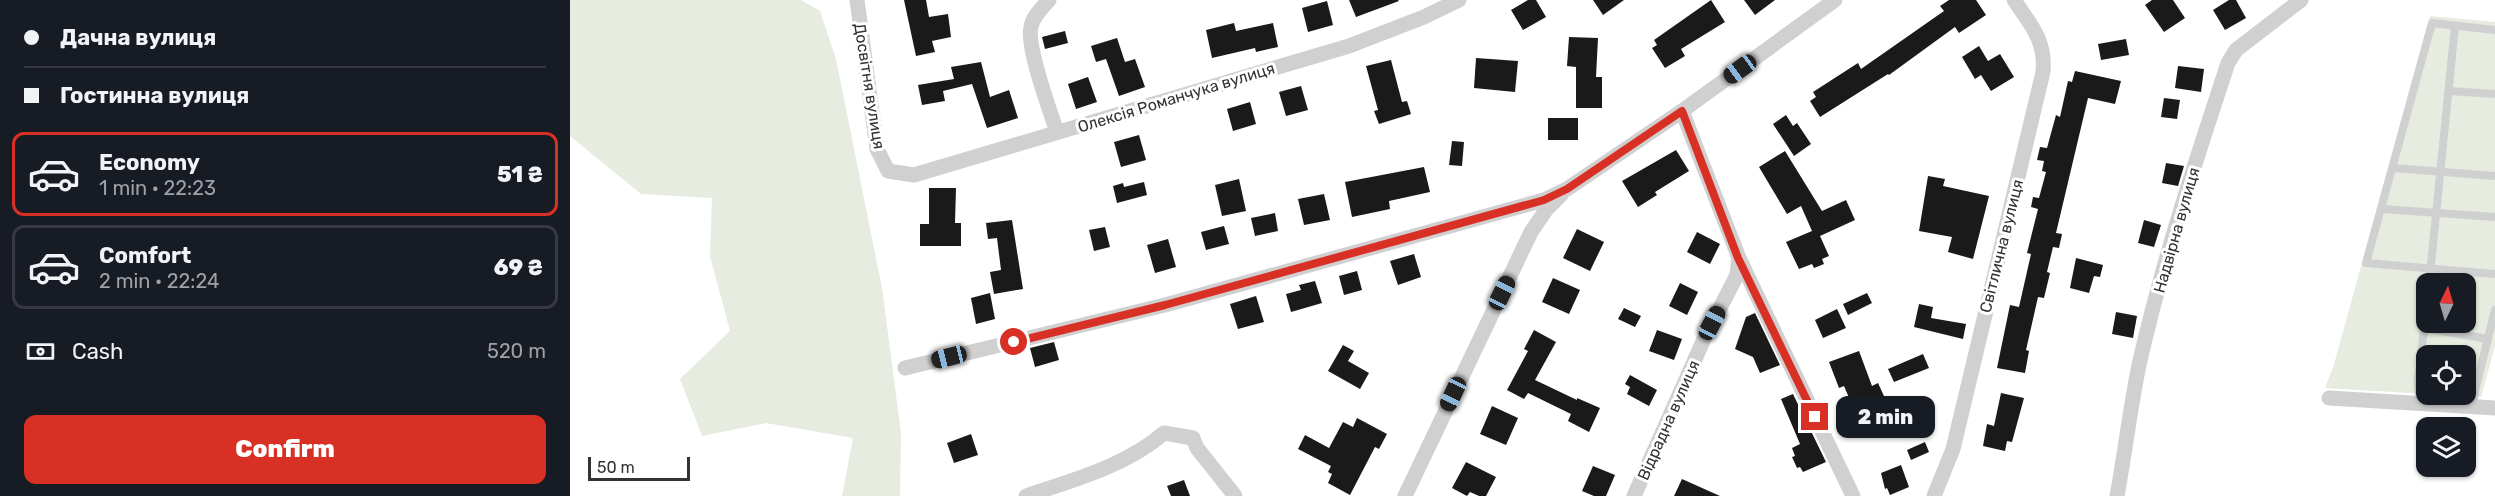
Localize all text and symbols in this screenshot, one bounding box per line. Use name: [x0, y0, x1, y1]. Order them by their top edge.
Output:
street label: Досвітня вулиця: [850, 22, 889, 151]
text: Дачна вулиця: [60, 24, 216, 51]
car: [1720, 51, 1760, 87]
street label: Олексія Романчука вулиця: [1075, 58, 1277, 137]
text: Гостинна вулиця: [60, 82, 249, 109]
icon: car: [27, 147, 81, 201]
text: Economy: [99, 149, 200, 176]
text: 51 ₴: [497, 161, 543, 188]
street label: Надвірна вулиця: [2149, 165, 2203, 295]
text: 1 min · 22:23: [99, 176, 216, 200]
street label: Світлична вулиця: [1976, 177, 2027, 315]
icon: car: [27, 240, 81, 294]
text: Comfort: [99, 242, 191, 269]
text: 69 ₴: [494, 254, 543, 281]
text: 2 min · 22:24: [99, 269, 219, 293]
car: [1486, 273, 1518, 313]
north arrow: [2416, 273, 2476, 333]
map controls: [2416, 273, 2476, 477]
car: [1696, 303, 1728, 343]
route start: [1000, 328, 1027, 355]
icon: cash: [24, 335, 57, 368]
text: Cash: [72, 338, 123, 365]
text: 520 m: [487, 339, 546, 363]
car: [929, 344, 969, 370]
button: locate: [2416, 345, 2476, 405]
street label: Відрадна вулиця: [1633, 357, 1703, 483]
car: [1437, 374, 1469, 414]
callout: 2 min: [1836, 396, 1935, 438]
route end: [1801, 403, 1828, 430]
text: 2 min: [1858, 405, 1913, 429]
button: Confirm: [24, 415, 546, 484]
button: layers: [2416, 417, 2476, 477]
scale bar: [588, 454, 690, 482]
text: 50 m: [597, 458, 635, 477]

